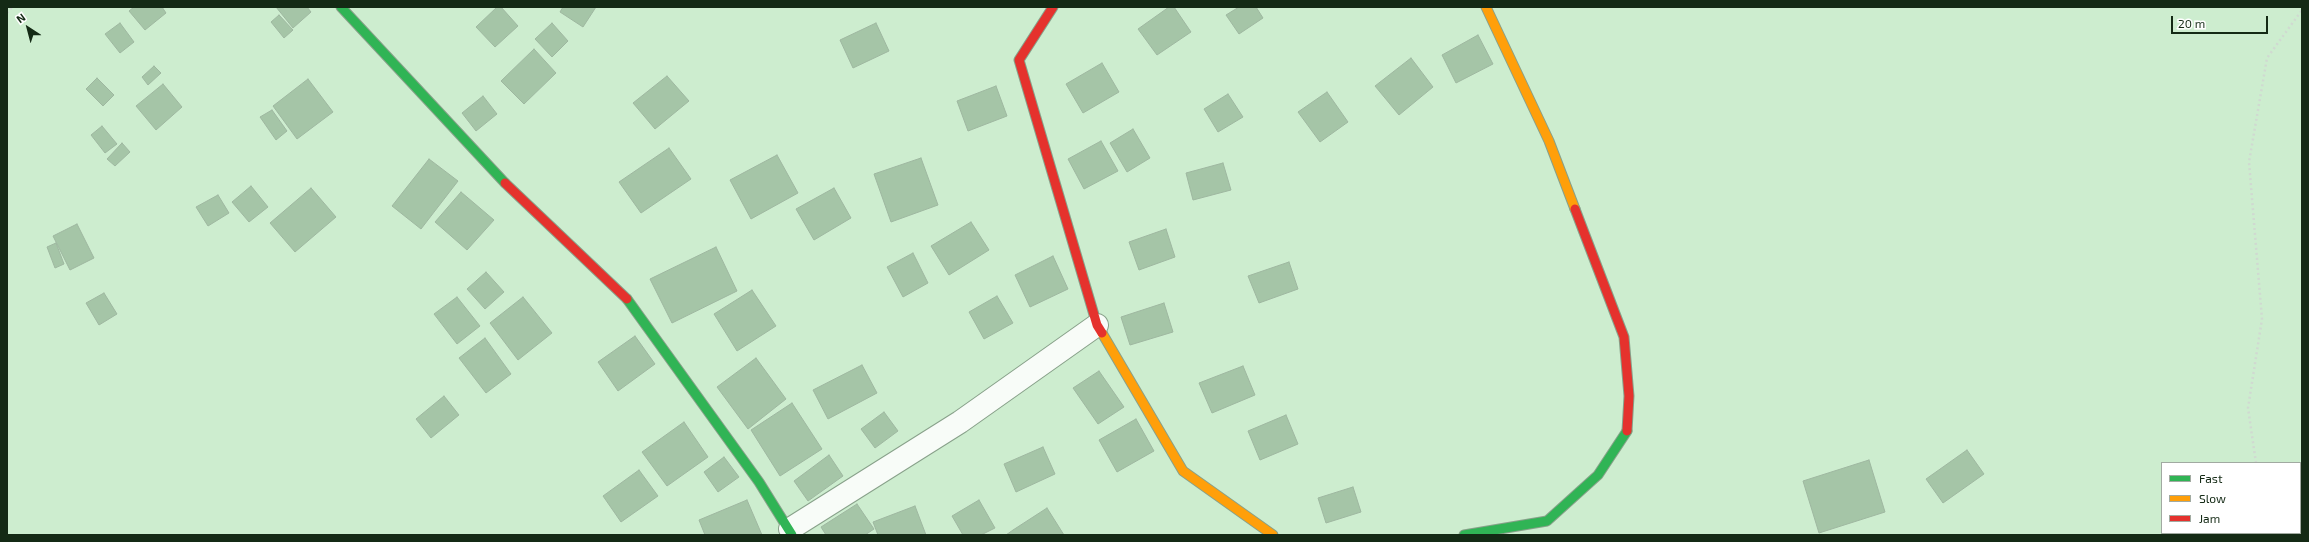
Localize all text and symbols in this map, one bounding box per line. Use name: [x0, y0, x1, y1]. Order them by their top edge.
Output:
north arrow: [8, 8, 48, 48]
scale bar: [2173, 8, 2270, 34]
text: N: [14, 10, 28, 25]
text: 20 m: [2178, 16, 2205, 30]
legend: [2161, 462, 2301, 534]
text: Fast: [2199, 471, 2222, 485]
text: Slow: [2199, 491, 2226, 505]
text: Jam: [2199, 511, 2220, 525]

